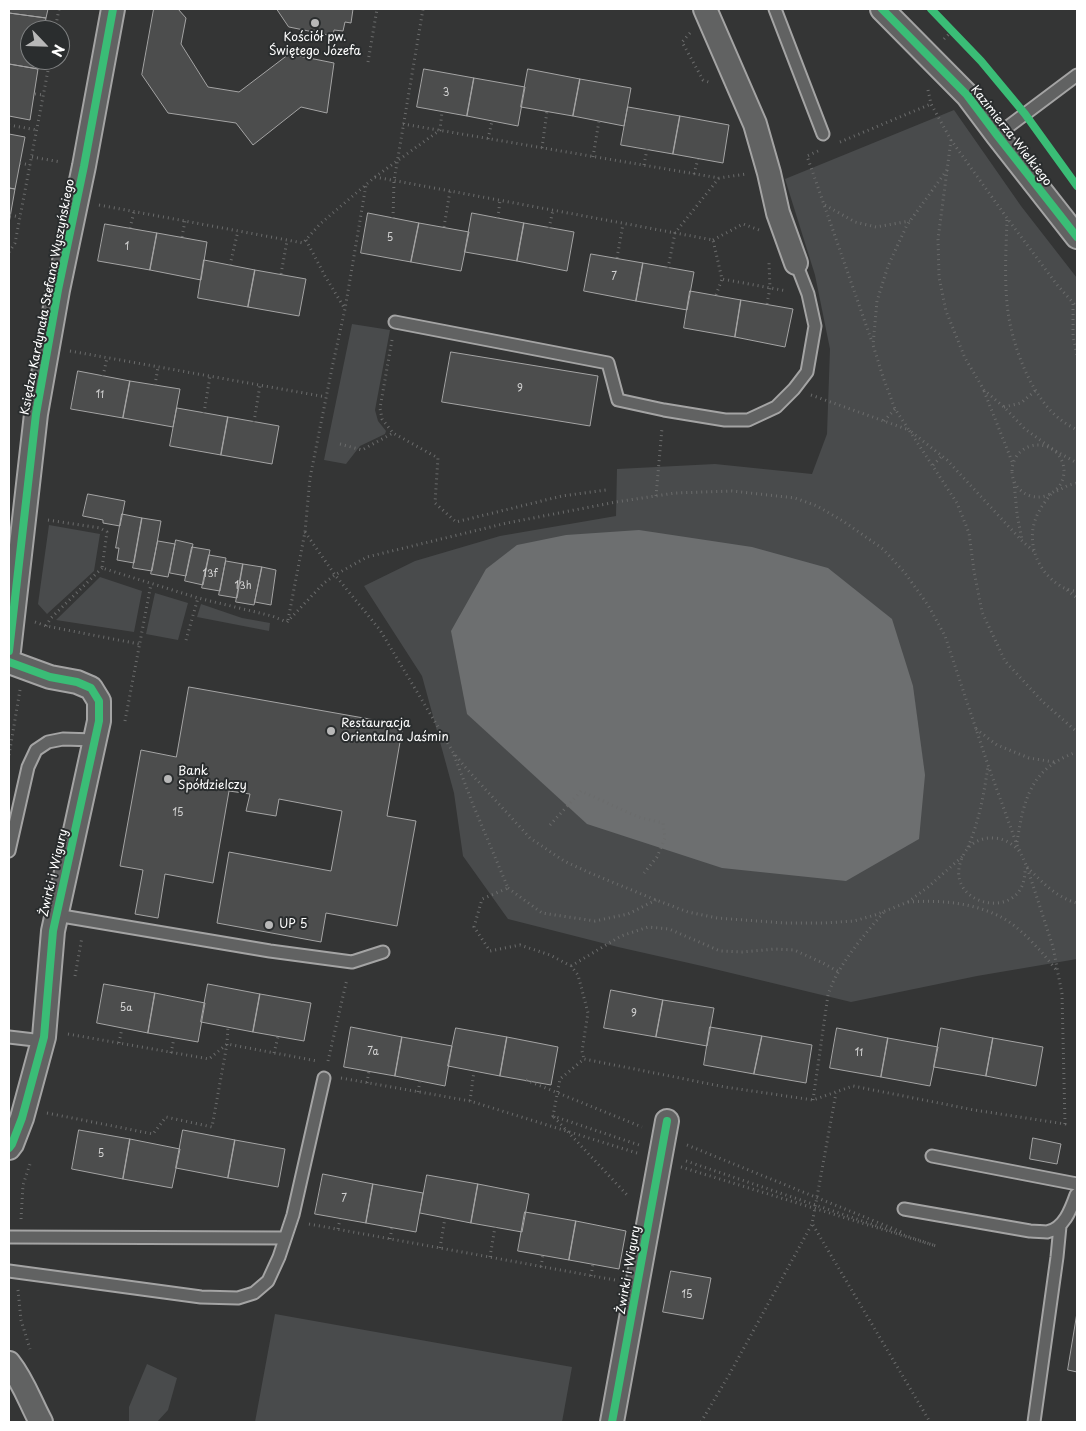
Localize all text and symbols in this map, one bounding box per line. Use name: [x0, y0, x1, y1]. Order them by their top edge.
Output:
marker: Kościół pw. Świętego Józefa: [309, 17, 321, 29]
north arrow: [20, 20, 70, 70]
place label: Kościół pw. Świętego Józefa: [269, 31, 361, 59]
text: N: [46, 42, 70, 60]
street label: Kazimierza Wielkiego: [967, 83, 1055, 189]
house number: 3: [443, 87, 449, 99]
street label: Księdza Kardynała Stefana Wyszyńskiego: [18, 178, 78, 416]
house number: 5: [387, 232, 393, 244]
house number: 1: [125, 241, 129, 253]
house number: 7: [611, 271, 617, 283]
house number: 9: [517, 383, 523, 395]
house number: 11: [96, 389, 104, 401]
house number: 13f: [202, 568, 218, 580]
house number: 13h: [235, 580, 251, 592]
place label: Restauracja Orientalna Jaśmin: [341, 717, 449, 745]
marker: Restauracja Orientalna Jaśmin: [325, 725, 337, 737]
place label: Bank Spółdzielczy: [178, 765, 247, 793]
marker: Bank Spółdzielczy: [162, 773, 174, 785]
house number: 15: [173, 807, 183, 819]
street label: Żwirki i Wigury: [37, 828, 71, 918]
place label: UP 5: [279, 918, 307, 932]
marker: UP 5: [263, 919, 275, 931]
house number: 5a: [120, 1002, 132, 1014]
house number: 9: [631, 1008, 637, 1020]
house number: 7a: [367, 1046, 379, 1058]
house number: 11: [855, 1047, 863, 1059]
house number: 5: [98, 1148, 104, 1160]
house number: 7: [341, 1193, 347, 1205]
street label: Żwirki i Wigury: [614, 1225, 644, 1315]
house number: 15: [682, 1289, 692, 1301]

